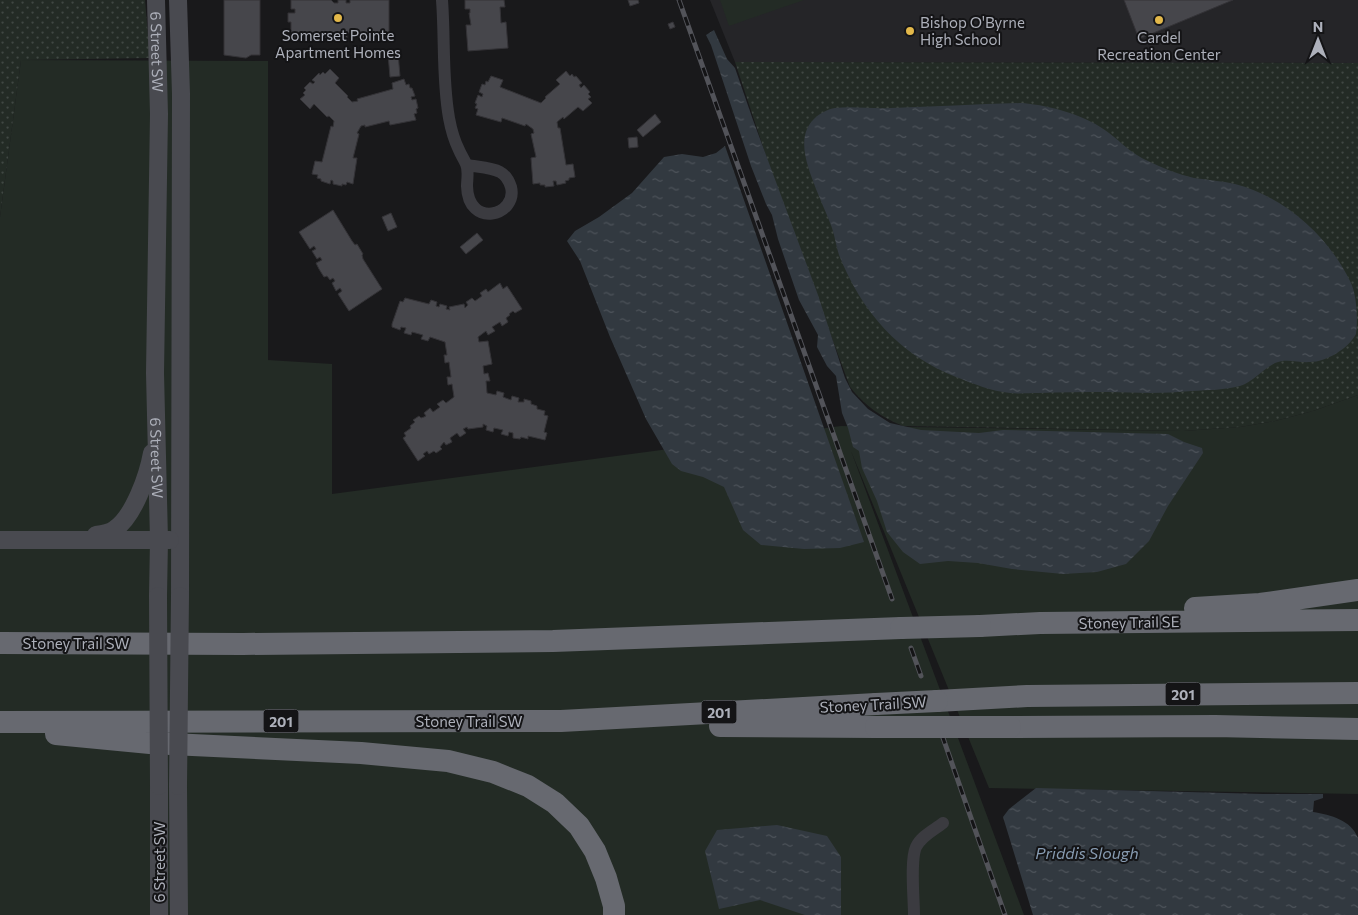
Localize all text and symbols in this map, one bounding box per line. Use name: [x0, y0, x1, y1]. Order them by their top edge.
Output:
street label: 6 Street SW: [147, 11, 167, 93]
marker: Somerset Pointe Apartment Homes: [332, 12, 344, 24]
place label: Bishop O'Byrne High School: [920, 13, 1025, 48]
marker: Cardel Recreation Center: [1153, 14, 1165, 26]
north arrow: [1293, 15, 1343, 65]
text: N: [1313, 18, 1323, 35]
marker: Bishop O'Byrne High School: [904, 25, 916, 37]
place label: Somerset Pointe Apartment Homes: [275, 26, 401, 61]
place label: Cardel Recreation Center: [1097, 28, 1221, 63]
street label: 6 Street SW: [147, 417, 167, 499]
street label: Stoney Trail SE: [1078, 612, 1180, 632]
street label: Stoney Trail SW: [23, 634, 130, 652]
road number: 201: [1166, 682, 1200, 706]
street label: Stoney Trail SW: [819, 692, 927, 716]
road number: 201: [702, 700, 736, 724]
road number: 201: [264, 709, 298, 732]
street label: Stoney Trail SW: [416, 712, 523, 730]
street label: 6 Street SW: [150, 821, 168, 903]
water label: Priddis Slough: [1035, 843, 1139, 862]

